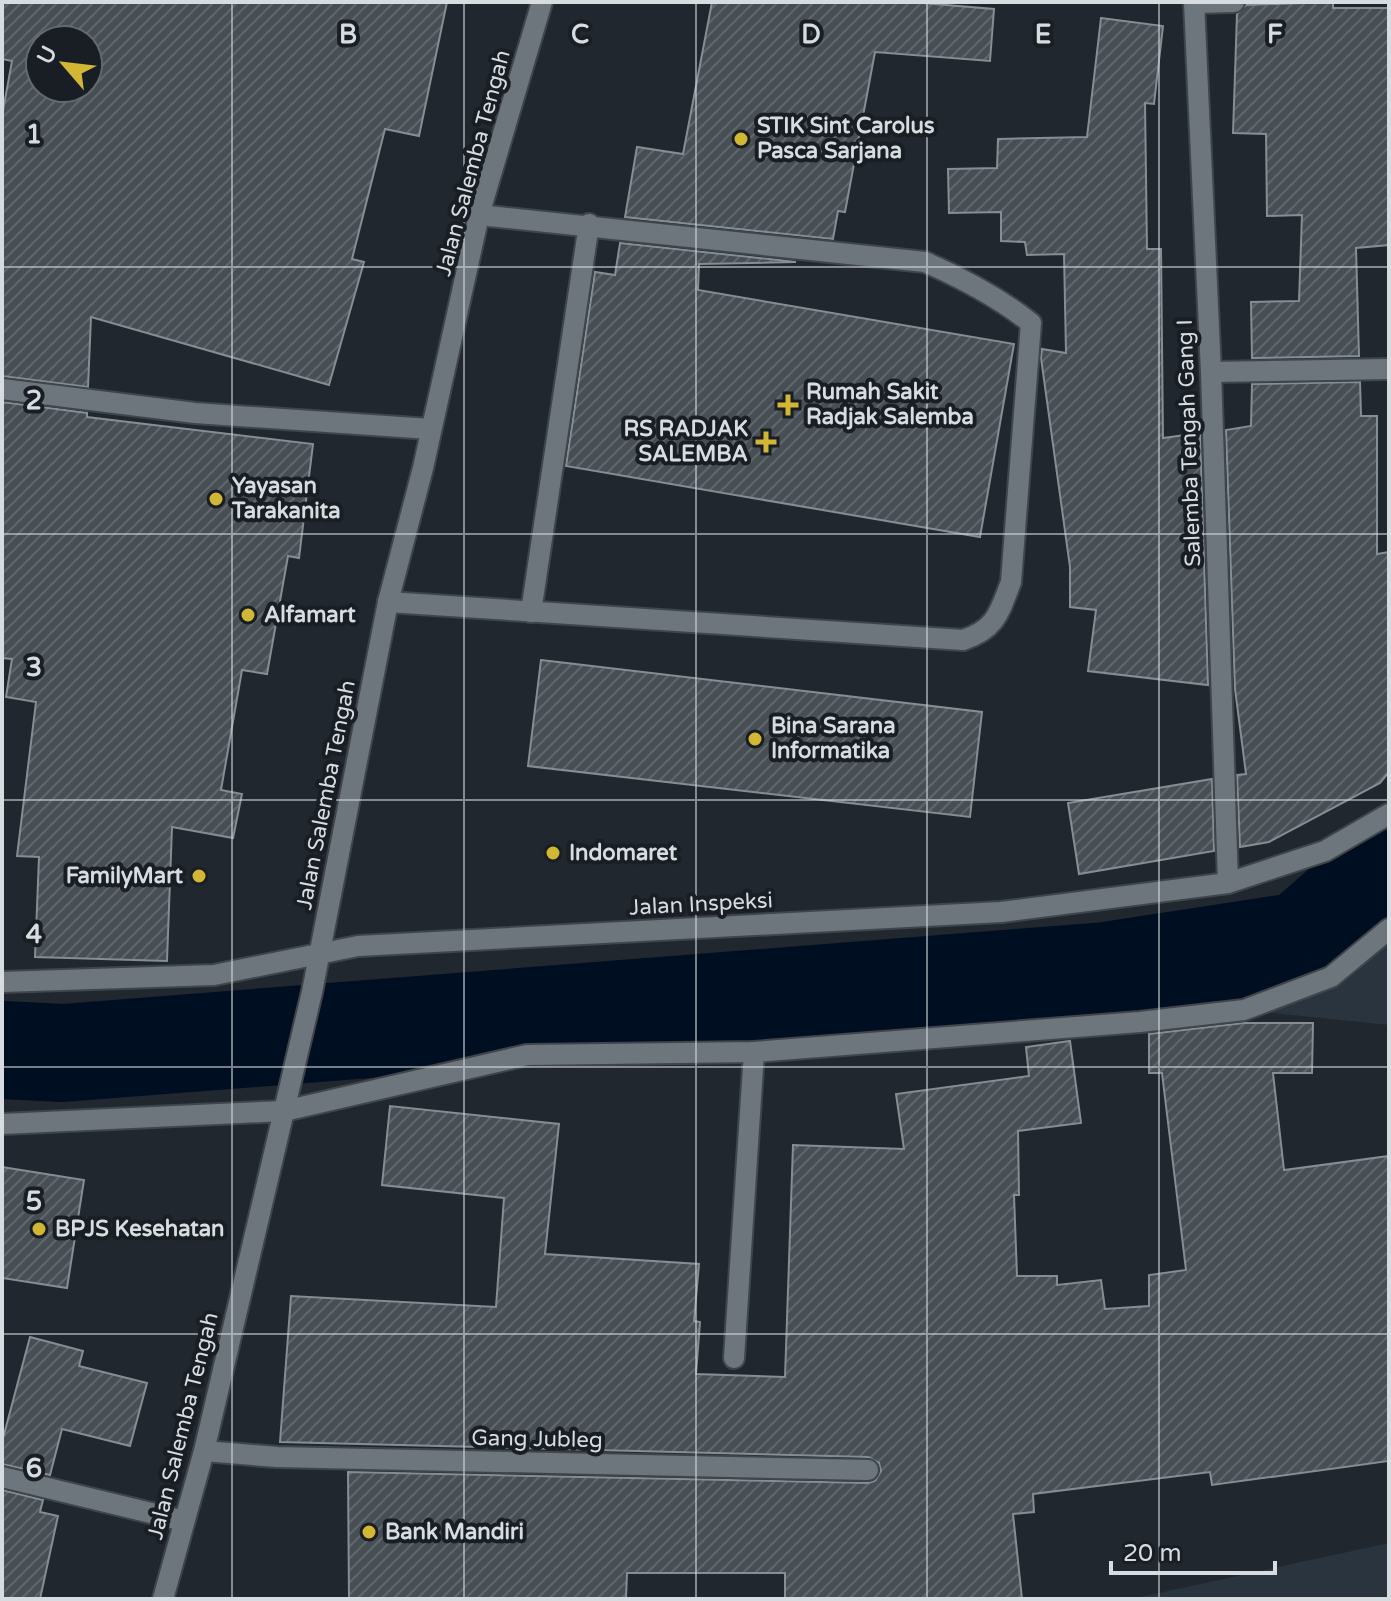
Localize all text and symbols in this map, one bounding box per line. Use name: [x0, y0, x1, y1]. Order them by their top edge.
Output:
text: B: [339, 19, 357, 50]
text: C: [571, 19, 589, 50]
text: D: [801, 19, 821, 50]
text: E: [1035, 19, 1051, 50]
text: F: [1267, 19, 1283, 50]
north arrow: [24, 24, 104, 104]
text: U: [32, 42, 63, 69]
street label: Jalan Salemba Tengah: [430, 47, 516, 279]
place label: STIK Sint Carolus Pasca Sarjana: [757, 113, 935, 164]
text: 1: [26, 119, 42, 150]
marker: STIK Sint Carolus Pasca Sarjana: [732, 130, 750, 148]
street label: Salemba Tengah Gang I: [1172, 319, 1206, 567]
place label: Rumah Sakit Radjak Salemba: [806, 379, 974, 430]
text: 2: [26, 385, 42, 416]
marker: Rumah Sakit Radjak Salemba: [777, 394, 799, 416]
place label: RS RADJAK SALEMBA: [624, 416, 748, 467]
marker: RS RADJAK SALEMBA: [755, 431, 777, 453]
place label: Yayasan Tarakanita: [231, 473, 341, 524]
marker: Yayasan Tarakanita: [207, 490, 225, 508]
place label: Alfamart: [264, 602, 356, 628]
marker: Alfamart: [239, 606, 257, 624]
text: 3: [26, 652, 42, 683]
street label: Jalan Salemba Tengah: [291, 678, 361, 912]
place label: Bina Sarana Informatika: [771, 713, 896, 764]
marker: Bina Sarana Informatika: [746, 730, 764, 748]
place label: Indomaret: [569, 840, 678, 866]
marker: Indomaret: [544, 844, 562, 862]
place label: FamilyMart: [66, 863, 184, 889]
marker: FamilyMart: [190, 867, 208, 885]
street label: Jalan Inspeksi: [628, 887, 774, 921]
text: 4: [26, 919, 42, 950]
text: 5: [26, 1186, 42, 1217]
place label: BPJS Kesehatan: [55, 1216, 224, 1242]
marker: BPJS Kesehatan: [30, 1220, 48, 1238]
street label: Jalan Salemba Tengah: [142, 1310, 224, 1542]
street label: Gang Jubleg: [471, 1425, 603, 1453]
text: 6: [26, 1453, 42, 1484]
place label: Bank Mandiri: [385, 1519, 524, 1545]
marker: Bank Mandiri: [360, 1523, 378, 1541]
scale bar: [1111, 1525, 1275, 1575]
text: 20 m: [1123, 1539, 1181, 1568]

